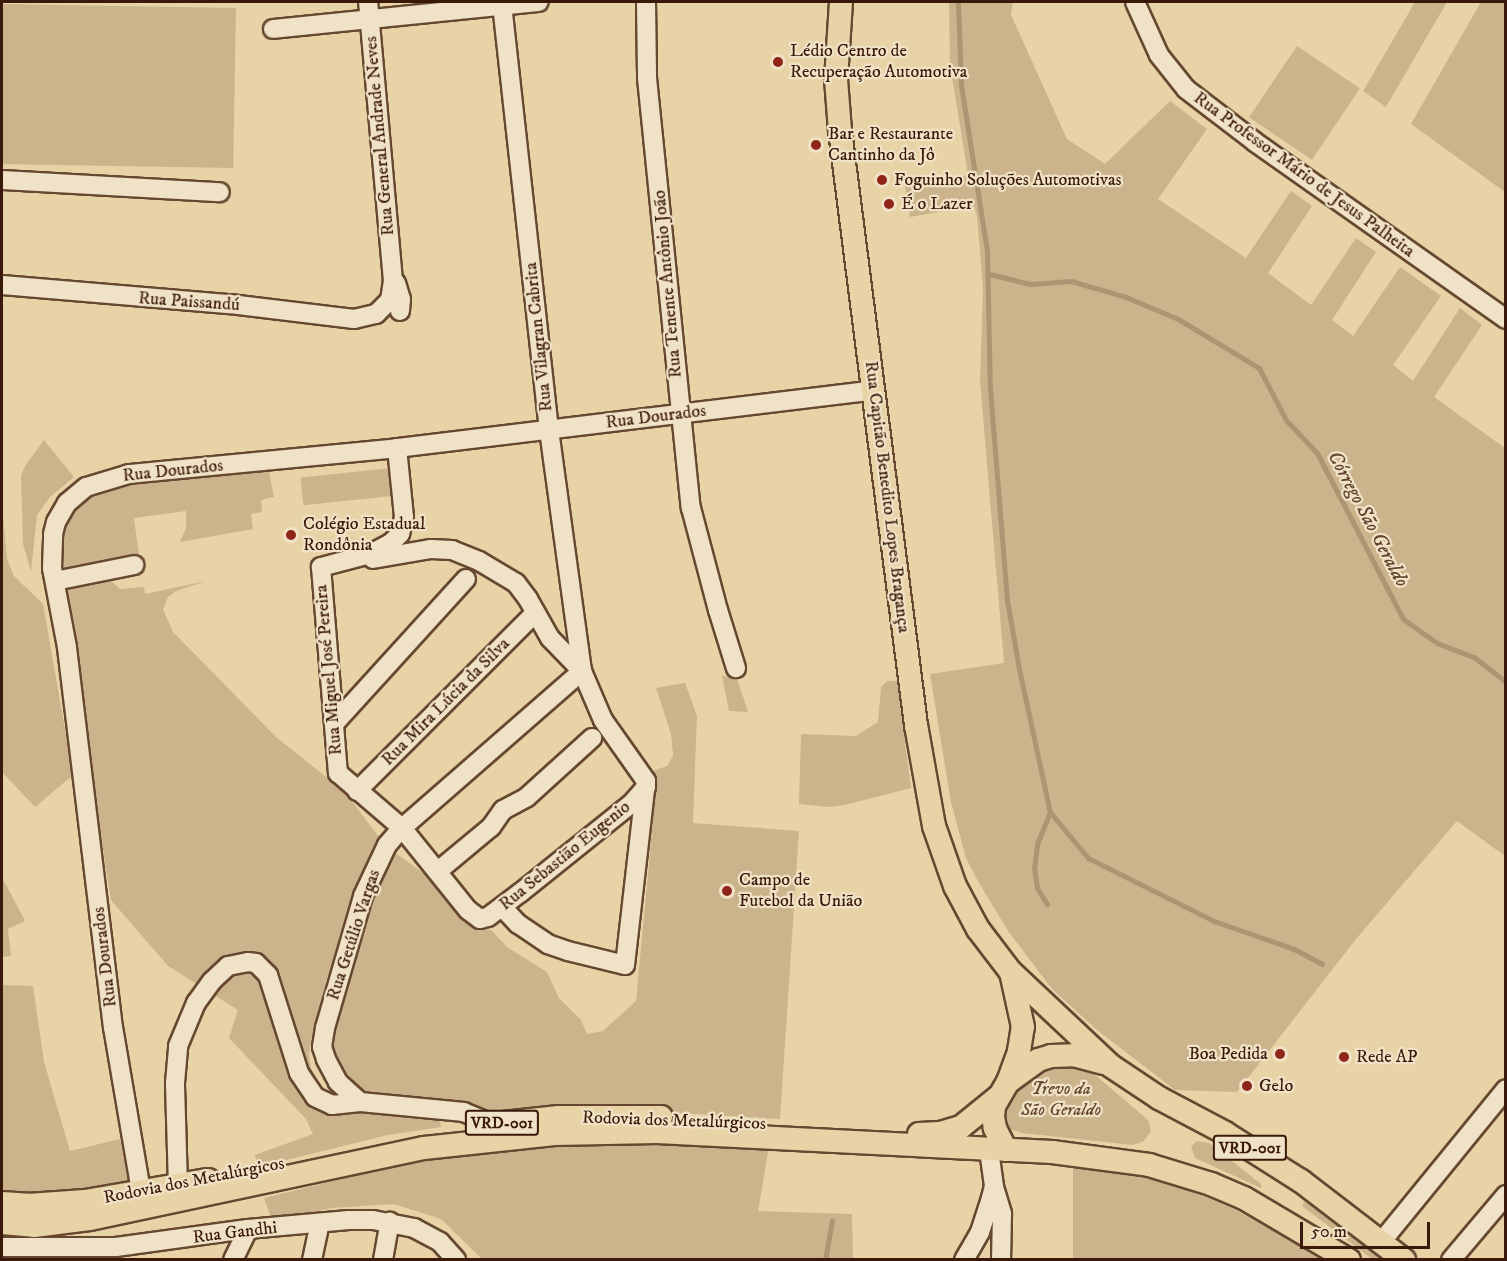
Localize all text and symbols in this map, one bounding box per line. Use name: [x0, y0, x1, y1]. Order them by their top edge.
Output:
street label: Rua General Andrade Neves: [361, 35, 399, 237]
place label: Lédio Centro de Recuperação Automotiva: [790, 41, 967, 84]
marker: Lédio Centro de Recuperação Automotiva: [771, 55, 785, 69]
street label: Rua Professor Mário de Jesus Palheita: [1189, 88, 1419, 262]
place label: Bar e Restaurante Cantinho da Jô: [828, 124, 953, 166]
marker: Bar e Restaurante Cantinho da Jô: [809, 138, 823, 152]
place label: Foguinho Soluções Automotivas: [894, 169, 1122, 191]
marker: Foguinho Soluções Automotivas: [875, 173, 889, 187]
street label: Rua Tenente Antônio João: [649, 189, 687, 379]
place label: É o Lazer: [901, 193, 973, 215]
marker: É o Lazer: [882, 197, 896, 211]
street label: Rua Vilagran Cabrita: [520, 261, 558, 413]
street label: Rua Paissandú: [138, 288, 240, 316]
street label: Rua Capitão Benedito Lopes Bragança: [860, 360, 914, 634]
street label: Rua Dourados: [605, 400, 707, 434]
water label: Córrego São Geraldo: [1322, 447, 1414, 591]
street label: Rua Dourados: [122, 455, 224, 487]
place label: Colégio Estadual Rondônia: [303, 514, 425, 556]
marker: Colégio Estadual Rondônia: [284, 528, 298, 542]
street label: Rua Miguel José Pereira: [311, 584, 347, 756]
street label: Rua Mira Lúcia da Silva: [377, 633, 515, 771]
street label: Rua Sebastião Eugenio: [495, 797, 635, 915]
street label: Rua Getúlio Vargas: [323, 867, 385, 1003]
place label: Campo de Futebol da União: [739, 870, 862, 912]
marker: Campo de Futebol da União: [720, 884, 734, 898]
street label: Rua Dourados: [88, 906, 122, 1008]
place label: Boa Pedida: [1188, 1043, 1268, 1065]
place label: Rede AP: [1356, 1046, 1418, 1068]
marker: Boa Pedida: [1273, 1047, 1287, 1061]
marker: Rede AP: [1337, 1050, 1351, 1064]
place label: Gelo: [1259, 1075, 1293, 1097]
park label: Trevo da São Geraldo: [1021, 1079, 1101, 1122]
marker: Gelo: [1240, 1079, 1254, 1093]
street label: Rodovia dos Metalúrgicos: [582, 1107, 766, 1135]
road number: VRD-001: [464, 1110, 540, 1136]
road number: VRD-001: [1212, 1135, 1288, 1161]
street label: Rodovia dos Metalúrgicos: [102, 1153, 286, 1209]
scale bar: [1303, 1210, 1434, 1248]
street label: Rua Gandhi: [192, 1217, 278, 1249]
text: 50 m: [1311, 1221, 1347, 1243]

